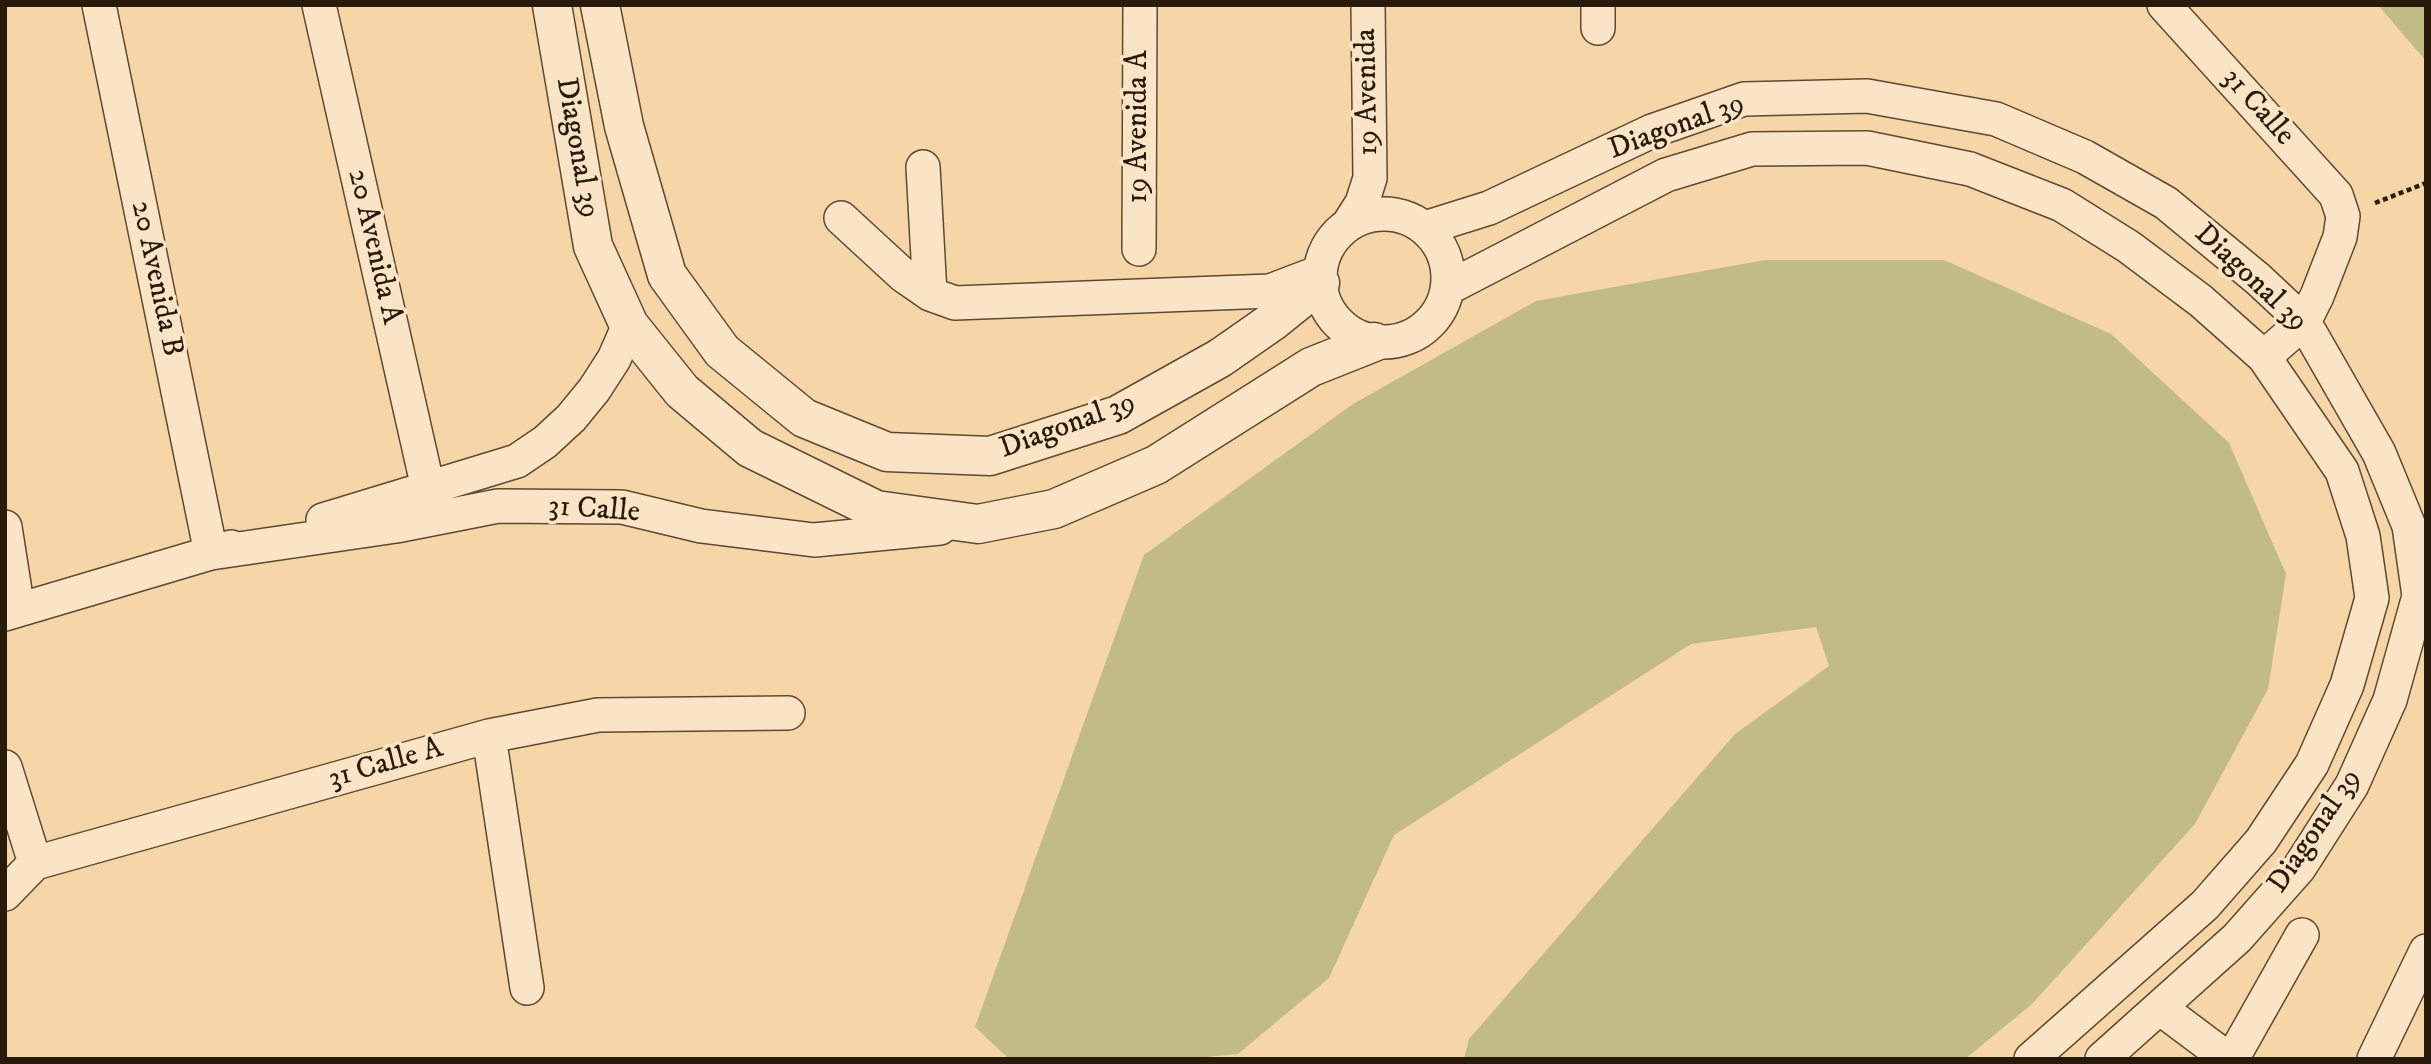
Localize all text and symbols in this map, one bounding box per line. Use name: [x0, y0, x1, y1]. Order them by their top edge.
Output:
street label: 19 Avenida: [1350, 28, 1388, 156]
street label: 19 Avenida A: [1122, 50, 1158, 204]
street label: 31 Calle: [2213, 62, 2301, 154]
street label: Diagonal 39: [546, 75, 606, 221]
street label: Diagonal 39: [1604, 87, 1750, 169]
street label: 20 Avenida A: [338, 166, 408, 328]
street label: 20 Avenida B: [121, 198, 189, 360]
street label: Diagonal 39: [2186, 217, 2314, 341]
street label: Diagonal 39: [995, 386, 1141, 468]
street label: 31 Calle: [547, 490, 641, 532]
street label: 31 Calle A: [325, 732, 447, 798]
street label: Diagonal 39: [2261, 763, 2371, 901]

